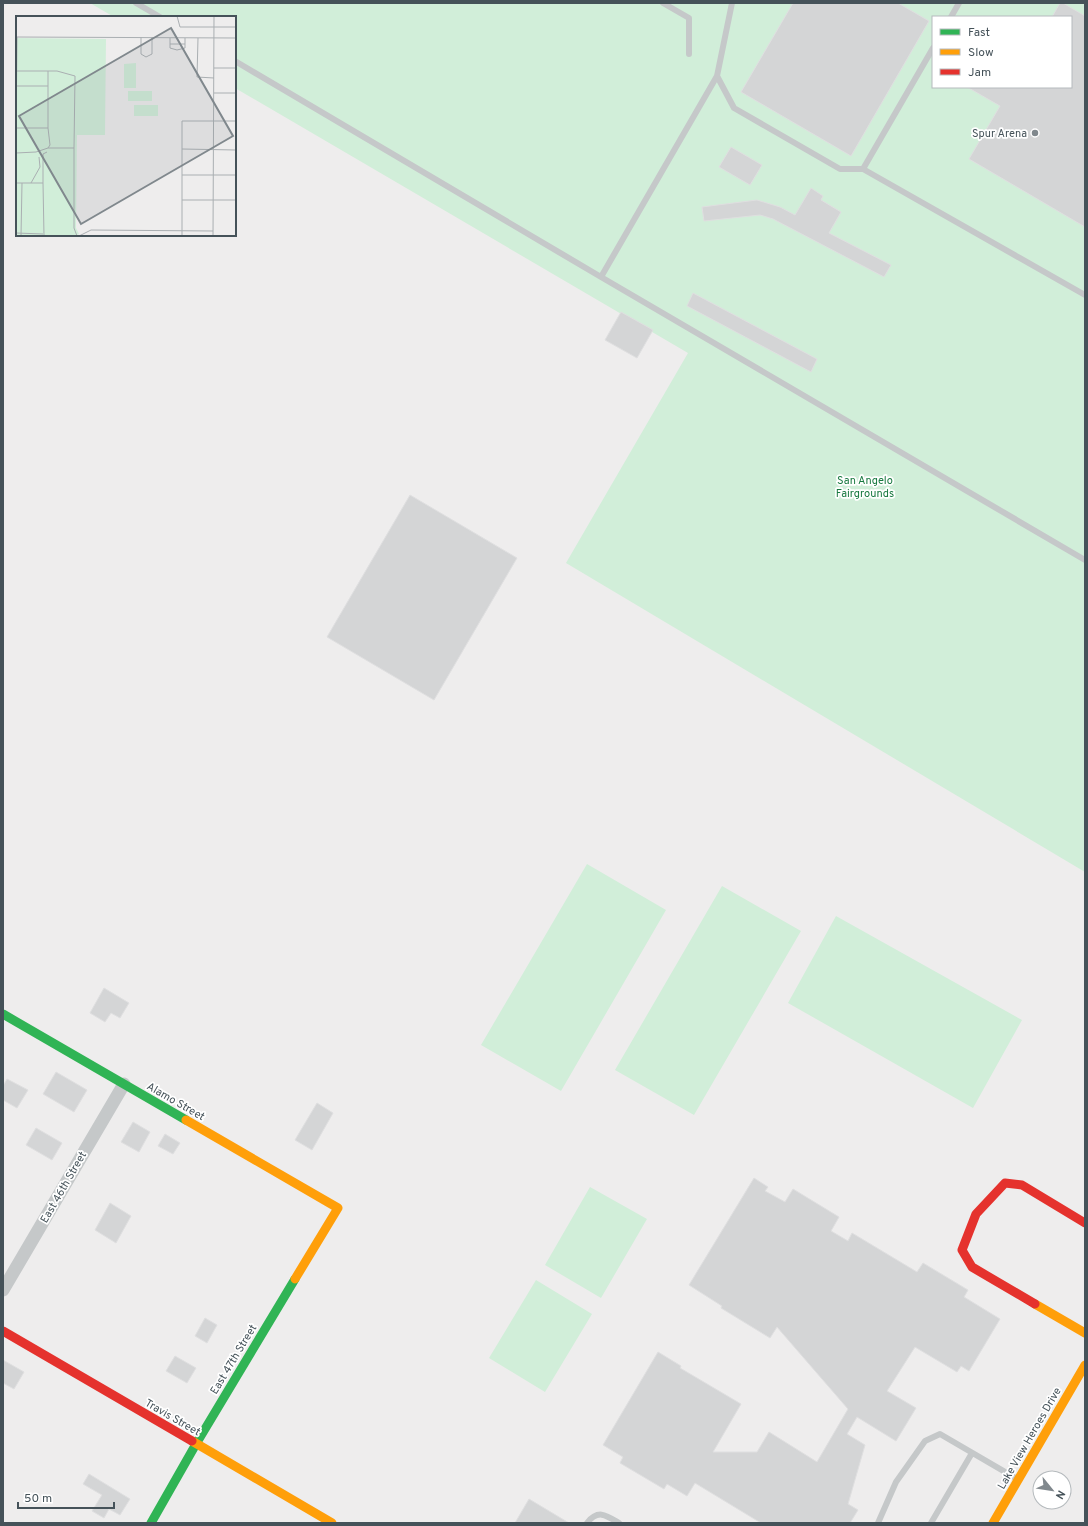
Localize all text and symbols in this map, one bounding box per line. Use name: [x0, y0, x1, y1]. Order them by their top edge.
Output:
inset map: [16, 16, 236, 236]
legend: [932, 16, 1072, 88]
text: Fast: [968, 25, 990, 41]
text: Slow: [968, 45, 994, 61]
text: Jam: [968, 65, 991, 81]
place label: Spur Arena: [972, 127, 1027, 141]
marker: Spur Arena: [1030, 128, 1040, 138]
park label: San Angelo Fairgrounds: [836, 474, 894, 501]
street label: Alamo Street: [144, 1080, 207, 1124]
street label: East 46th Street: [38, 1149, 90, 1226]
street label: East 47th Street: [207, 1322, 260, 1397]
street label: Lake View Heroes Drive: [995, 1385, 1065, 1492]
street label: Travis Street: [142, 1396, 203, 1439]
north arrow: [1032, 1470, 1072, 1510]
scale bar: [18, 1484, 114, 1510]
text: N: [1052, 1488, 1068, 1501]
text: 50 m: [24, 1491, 52, 1507]

